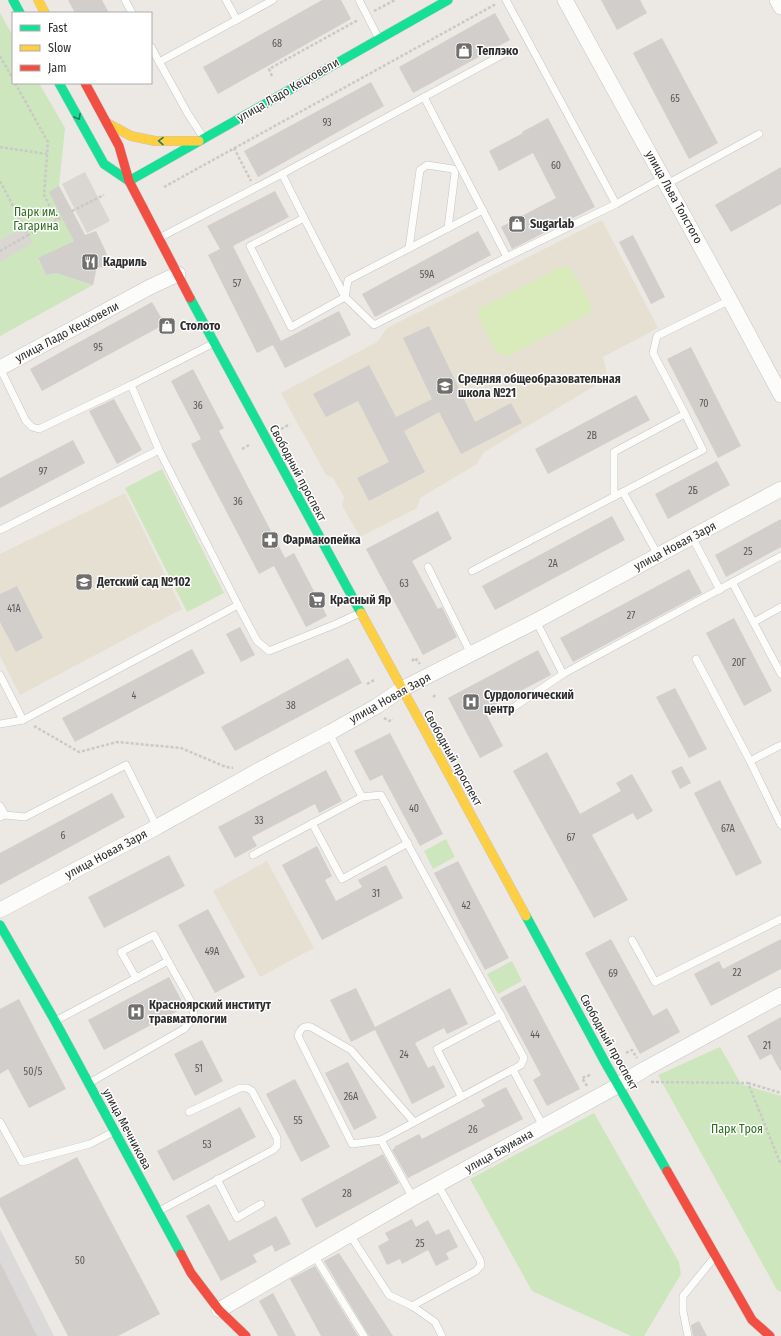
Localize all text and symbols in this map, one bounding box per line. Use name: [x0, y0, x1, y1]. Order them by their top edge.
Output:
legend: [12, 12, 152, 84]
text: Fast: [48, 21, 67, 35]
house number: 68: [272, 38, 282, 50]
text: Slow: [48, 41, 71, 55]
shop icon: Теплэко: [454, 41, 474, 61]
place label: Теплэко: [477, 44, 519, 58]
street label: улица Ладо Кецховели: [235, 55, 341, 125]
text: Jam: [48, 61, 66, 75]
house number: 65: [670, 93, 680, 105]
one-way arrow: [74, 113, 81, 120]
house number: 93: [322, 117, 332, 129]
one-way arrow: [158, 137, 164, 145]
street label: улица Льва Толстого: [643, 148, 705, 246]
house number: 60: [551, 160, 561, 172]
park label: Парк им. Гагарина: [13, 205, 59, 233]
shop icon: Sugarlab: [507, 214, 527, 234]
place label: Sugarlab: [530, 217, 575, 231]
restaurant icon: Кадриль: [80, 252, 100, 272]
place label: Кадриль: [103, 255, 147, 269]
house number: 59А: [420, 269, 435, 281]
house number: 57: [233, 278, 241, 290]
street label: улица Ладо Кецховели: [13, 299, 121, 365]
shop icon: Столото: [157, 316, 177, 336]
place label: Столото: [180, 319, 221, 333]
house number: 95: [93, 342, 103, 354]
place label: Средняя общеобразовательная школа №21: [458, 372, 621, 400]
school or university icon: Средняя общеобразовательная школа №21: [435, 376, 455, 396]
house number: 70: [699, 398, 709, 410]
house number: 36: [193, 400, 203, 412]
street label: Свободный проспект: [267, 422, 329, 524]
house number: 2В: [587, 430, 597, 442]
house number: 97: [39, 466, 47, 478]
house number: 2Б: [688, 485, 698, 497]
house number: 36: [233, 496, 243, 508]
street label: улица Новая Заря: [632, 518, 718, 574]
pharmacy icon: Фармакопейка: [260, 530, 280, 550]
place label: Фармакопейка: [283, 533, 361, 547]
house number: 25: [744, 546, 753, 558]
house number: 2А: [548, 558, 559, 570]
school or university icon: Детский сад №102: [74, 572, 94, 592]
place label: Детский сад №102: [96, 575, 191, 589]
house number: 63: [399, 578, 409, 590]
supermarket icon: Красный Яр: [307, 590, 327, 610]
place label: Красный Яр: [330, 593, 392, 607]
house number: 41А: [7, 603, 21, 615]
house number: 27: [627, 610, 635, 622]
house number: 20Г: [732, 657, 747, 669]
street label: улица Новая Заря: [347, 670, 433, 726]
place label: Сурдологический центр: [484, 688, 574, 716]
house number: 4: [132, 690, 137, 702]
hospital icon: Сурдологический центр: [461, 692, 481, 712]
house number: 38: [286, 700, 296, 712]
street label: Свободный проспект: [421, 708, 485, 808]
house number: 40: [409, 803, 419, 815]
house number: 33: [254, 815, 264, 827]
house number: 67А: [721, 823, 736, 835]
street label: улица Новая Заря: [63, 826, 149, 882]
house number: 6: [61, 830, 66, 842]
house number: 67: [567, 832, 575, 844]
house number: 31: [372, 888, 380, 900]
house number: 42: [461, 900, 471, 912]
house number: 49А: [205, 946, 220, 958]
house number: 22: [733, 967, 742, 979]
house number: 69: [608, 968, 618, 980]
street label: Свободный проспект: [577, 992, 641, 1092]
place label: Красноярский институт травматологии: [149, 998, 272, 1026]
hospital icon: Красноярский институт травматологии: [126, 1002, 146, 1022]
house number: 44: [530, 1029, 540, 1041]
house number: 21: [763, 1040, 771, 1052]
house number: 24: [399, 1049, 409, 1061]
house number: 51: [195, 1063, 203, 1075]
house number: 50/5: [24, 1066, 43, 1078]
street label: улица Мечникова: [100, 1086, 154, 1172]
house number: 26А: [344, 1091, 359, 1103]
house number: 55: [293, 1115, 303, 1127]
park label: Парк Троя: [711, 1122, 763, 1136]
house number: 26: [468, 1124, 478, 1136]
street label: улица Баумана: [463, 1126, 536, 1175]
house number: 53: [202, 1139, 212, 1151]
house number: 28: [342, 1188, 352, 1200]
house number: 25: [416, 1238, 425, 1250]
house number: 50: [75, 1255, 85, 1267]

